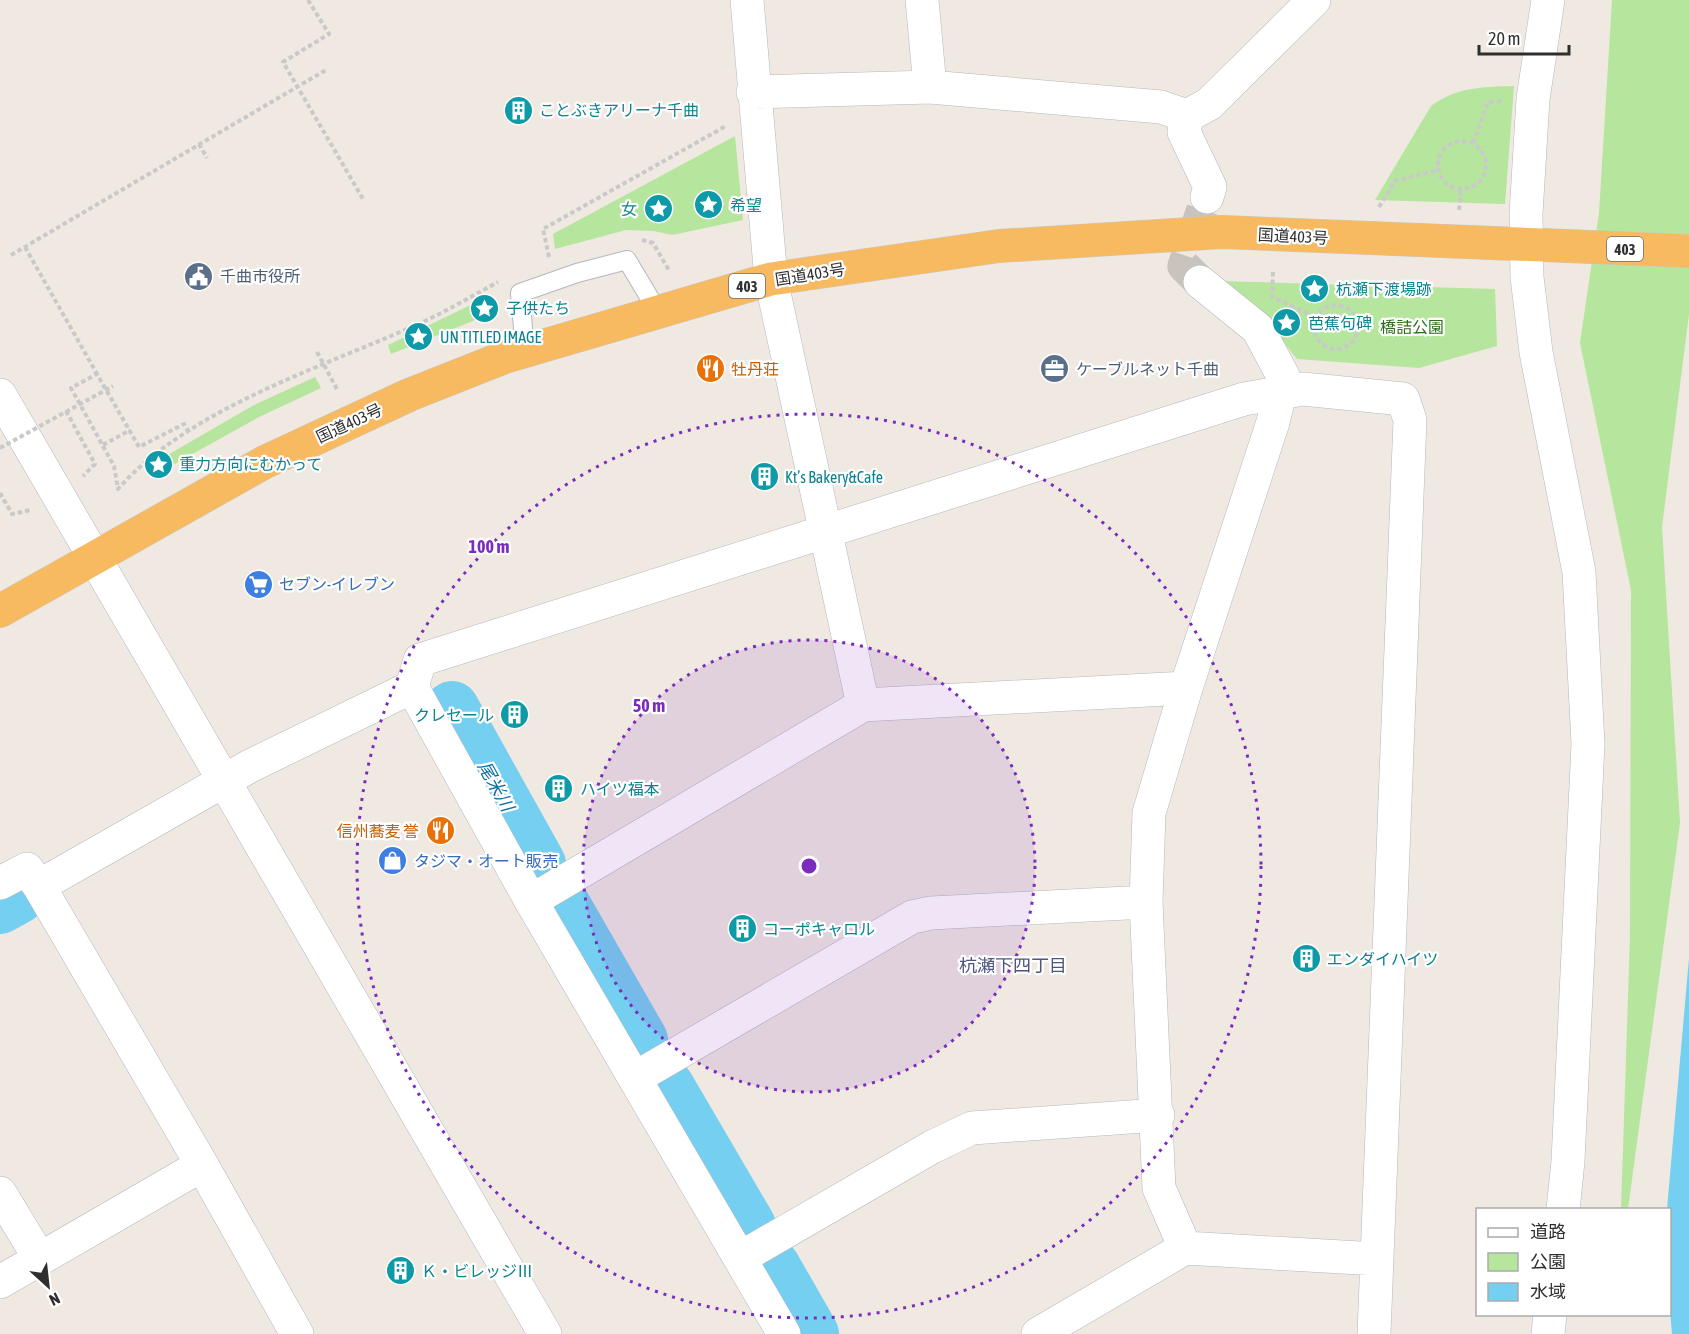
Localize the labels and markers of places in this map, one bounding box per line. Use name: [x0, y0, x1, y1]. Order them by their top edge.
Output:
building icon: ことぶきアリーナ千曲: [502, 94, 534, 126]
place label: ことぶきアリーナ千曲: [539, 101, 699, 119]
place icon: 希望: [693, 189, 725, 221]
place icon: 女: [642, 193, 674, 225]
place label: 希望: [730, 196, 762, 214]
place label: 女: [621, 200, 637, 218]
public building icon: 千曲市役所: [183, 260, 215, 292]
place label: 千曲市役所: [220, 267, 300, 285]
place icon: 杭瀬下渡場跡: [1299, 273, 1331, 305]
place label: 杭瀬下渡場跡: [1336, 280, 1432, 298]
place icon: 子供たち: [469, 292, 501, 324]
place label: 子供たち: [506, 299, 570, 317]
place icon: 芭蕉句碑: [1271, 307, 1303, 339]
place label: 芭蕉句碑: [1308, 314, 1372, 332]
place icon: UN TITLED IMAGE: [403, 321, 435, 353]
place label: UN TITLED IMAGE: [440, 328, 541, 346]
restaurant icon: 牡丹荘: [694, 353, 726, 385]
office icon: ケーブルネット千曲: [1039, 353, 1071, 385]
place label: 牡丹荘: [731, 360, 779, 378]
place label: ケーブルネット千曲: [1076, 360, 1219, 378]
place icon: 重力方向にむかって: [142, 448, 174, 480]
place label: 重力方向にむかって: [179, 455, 322, 473]
building icon: Kt’s Bakery&Cafe: [748, 461, 780, 493]
place label: Kt’s Bakery&Cafe: [785, 468, 883, 487]
supermarket icon: セブン-イレブン: [242, 568, 274, 600]
place label: セブン-イレブン: [279, 575, 395, 593]
building icon: クレセール: [499, 699, 531, 731]
place label: クレセール: [414, 706, 494, 724]
building icon: ハイツ福本: [543, 773, 575, 805]
place label: ハイツ福本: [580, 780, 660, 798]
restaurant icon: 信州蕎麦 誉: [424, 815, 456, 847]
place label: 信州蕎麦 誉: [337, 822, 419, 840]
shop icon: タジマ・オート販売: [377, 845, 409, 877]
place label: タジマ・オート販売: [414, 852, 558, 870]
centre of rings: [799, 856, 819, 876]
building icon: コーポキャロル: [726, 913, 758, 945]
place label: コーポキャロル: [763, 920, 875, 938]
building icon: エンダイハイツ: [1290, 943, 1322, 975]
place label: エンダイハイツ: [1327, 950, 1438, 968]
building icon: Ｋ・ビレッジⅢ: [384, 1255, 416, 1287]
place label: Ｋ・ビレッジⅢ: [421, 1262, 533, 1280]

